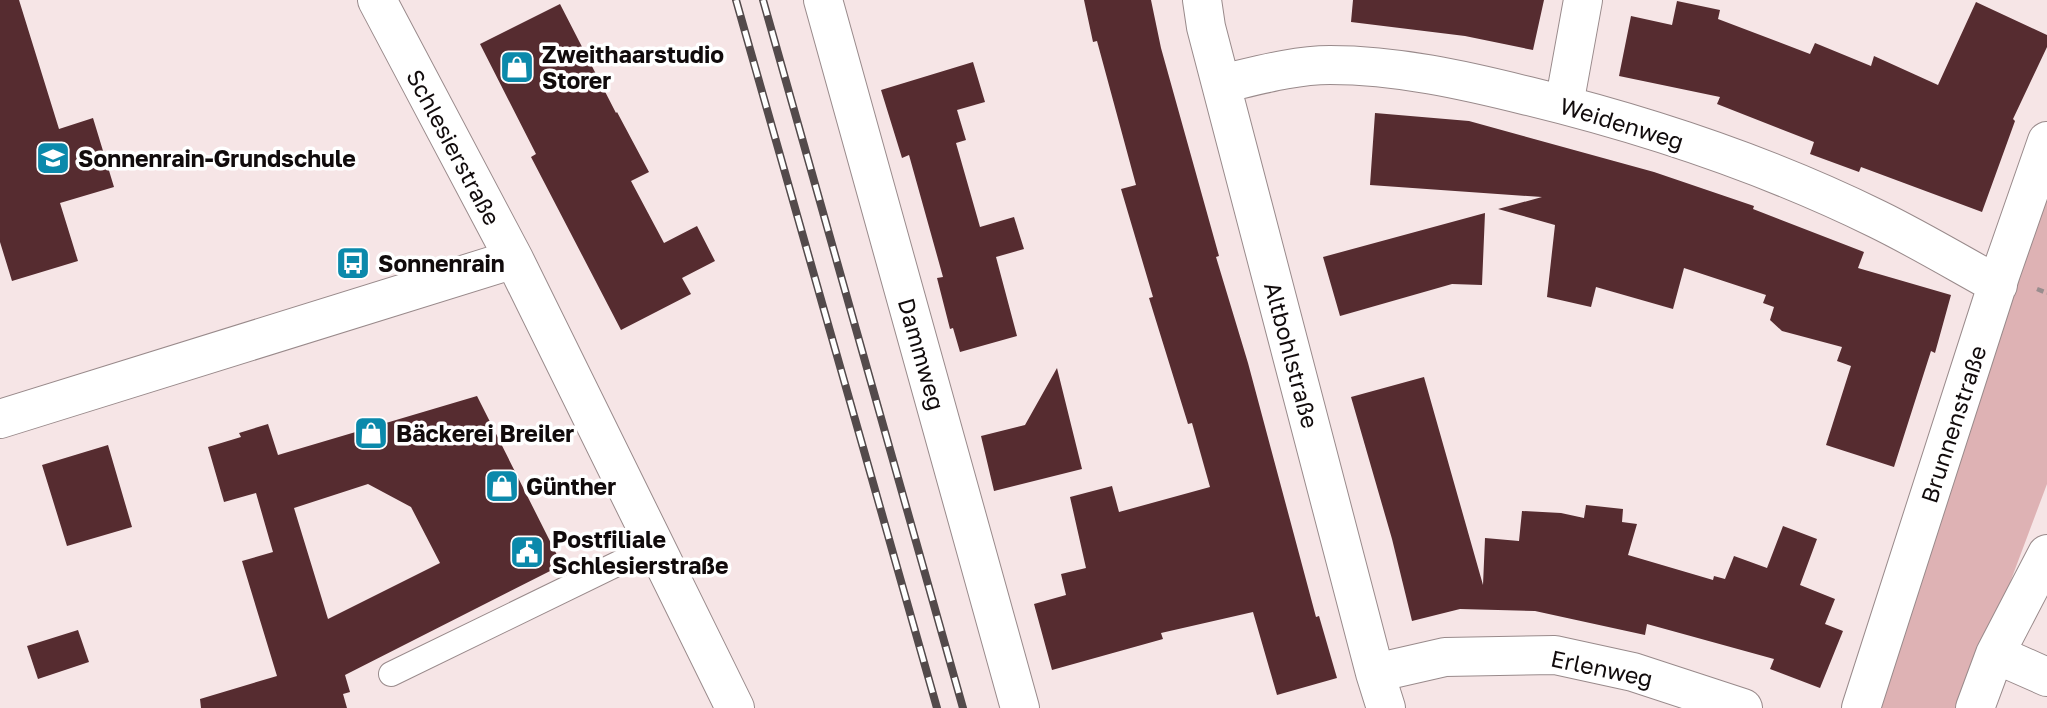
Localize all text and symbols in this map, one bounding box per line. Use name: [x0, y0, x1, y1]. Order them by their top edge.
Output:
place label: Zweithaarstudio Storer: [542, 40, 724, 94]
shop icon: Zweithaarstudio Storer: [498, 48, 536, 86]
street label: Schlesierstraße: [401, 64, 507, 230]
street label: Weidenweg: [1557, 91, 1687, 155]
school or university icon: Sonnenrain-Grundschule: [34, 139, 72, 177]
place label: Sonnenrain-Grundschule: [78, 144, 356, 172]
bus stop icon: Sonnenrain: [334, 244, 372, 282]
place label: Sonnenrain: [378, 249, 505, 277]
street label: Altbohlstraße: [1259, 279, 1325, 431]
street label: Dammweg: [893, 295, 951, 413]
street label: Brunnenstraße: [1914, 342, 1992, 506]
shop icon: Bäckerei Breiler: [352, 414, 390, 452]
place label: Bäckerei Breiler: [396, 419, 574, 447]
shop icon: Günther: [483, 467, 521, 505]
place label: Günther: [526, 472, 616, 500]
place label: Postfiliale Schlesierstraße: [552, 525, 729, 579]
public building icon: Postfiliale Schlesierstraße: [508, 533, 546, 571]
street label: Erlenweg: [1549, 644, 1655, 692]

